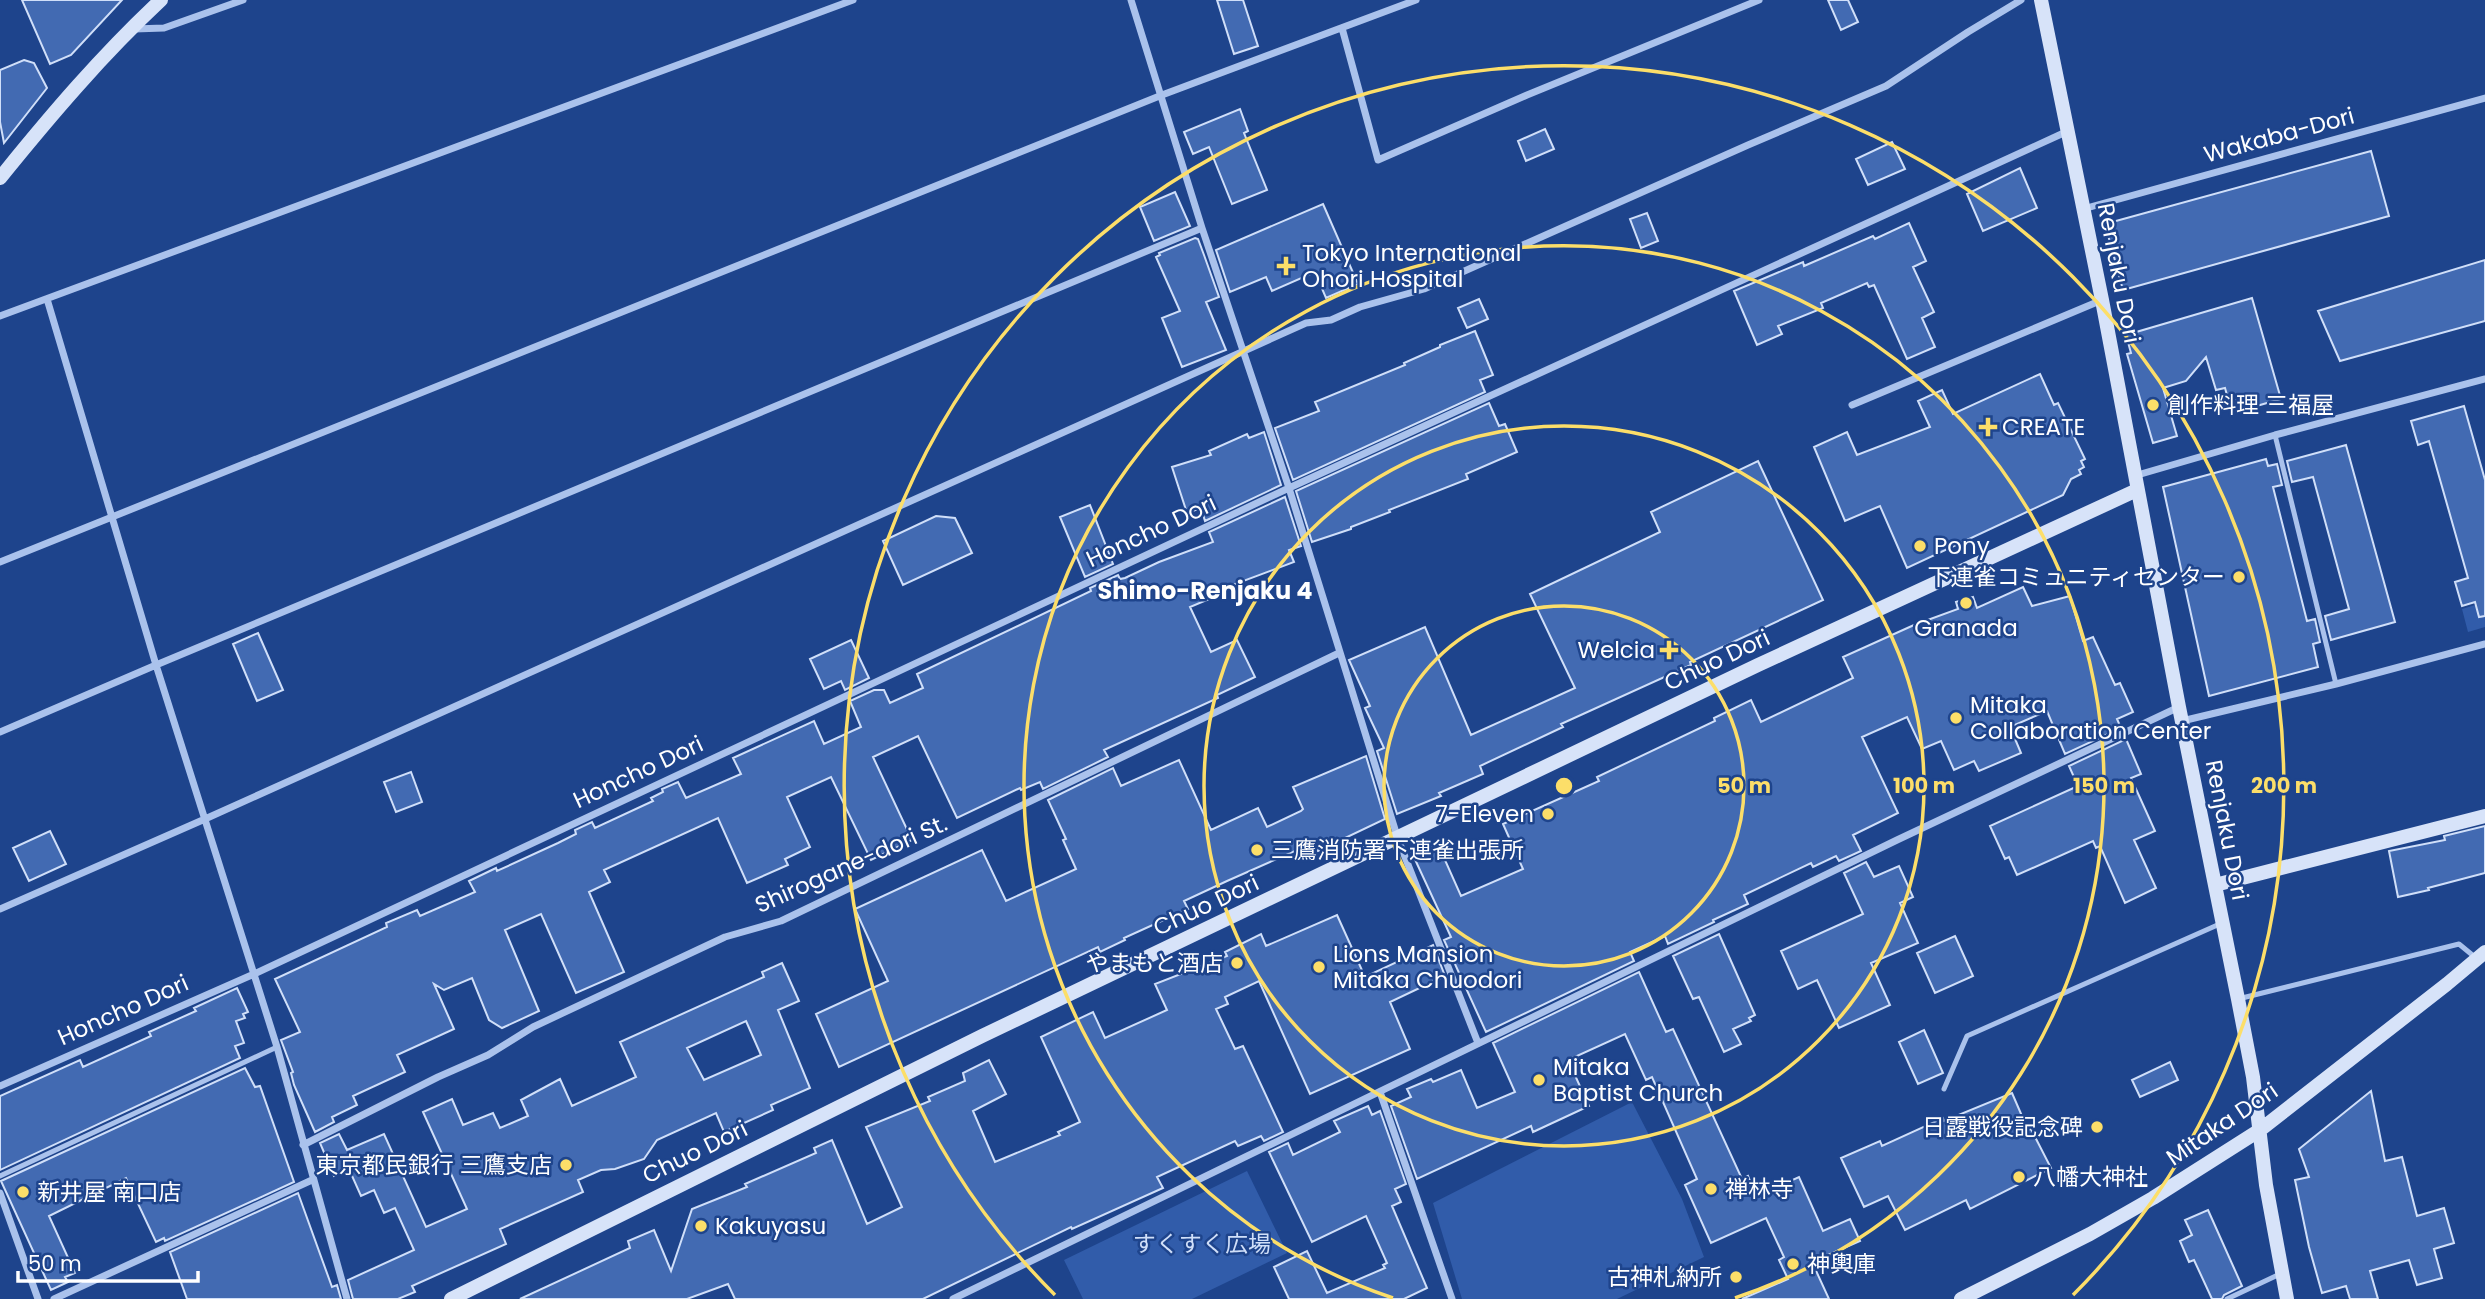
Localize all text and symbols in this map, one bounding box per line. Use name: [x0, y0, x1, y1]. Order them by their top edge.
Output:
street label: Wakaba-Dori: [2200, 100, 2358, 170]
street label: Renjaku Dori: [2090, 200, 2148, 346]
place label: Tokyo International Ohori Hospital: [1302, 237, 1521, 295]
marker: Tokyo International Ohori Hospital: [1276, 256, 1296, 276]
place label: 創作料理 三福屋: [2167, 389, 2334, 421]
marker: 創作料理 三福屋: [2145, 397, 2161, 413]
place label: CREATE: [2002, 411, 2085, 443]
marker: CREATE: [1980, 419, 1996, 435]
street label: Honcho Dori: [1081, 487, 1221, 575]
place label: Pony: [1934, 530, 1990, 562]
marker: Pony: [1912, 538, 1928, 554]
place label: 下連雀コミュニティセンター: [1927, 561, 2225, 593]
marker: 下連雀コミュニティセンター: [2231, 569, 2247, 585]
district label: Shimo-Renjaku 4: [1098, 574, 1312, 607]
marker: Granada: [1958, 595, 1974, 611]
place label: Granada: [1914, 612, 2018, 644]
street label: Chuo Dori: [1659, 622, 1775, 698]
place label: Welcia: [1577, 634, 1655, 666]
marker: Welcia: [1661, 642, 1677, 658]
place label: Mitaka Collaboration Center: [1970, 689, 2211, 747]
marker: Mitaka Collaboration Center: [1948, 710, 1964, 726]
street label: Honcho Dori: [568, 728, 708, 816]
street label: Renjaku Dori: [2198, 757, 2256, 903]
text: 50 m: [1717, 771, 1771, 800]
text: 100 m: [1893, 771, 1955, 800]
text: 150 m: [2073, 771, 2135, 800]
text: 200 m: [2251, 771, 2317, 800]
centre of rings: [1552, 774, 1576, 798]
place label: 7-Eleven: [1435, 798, 1534, 830]
marker: 7-Eleven: [1540, 806, 1556, 822]
street label: Shirogane-dori St.: [750, 807, 952, 921]
place label: 三鷹消防署下連雀出張所: [1271, 834, 1524, 866]
marker: 三鷹消防署下連雀出張所: [1249, 842, 1265, 858]
street label: Chuo Dori: [1148, 867, 1264, 943]
place label: Lions Mansion Mitaka Chuodori: [1333, 938, 1522, 996]
place label: やまもと酒店: [1085, 947, 1223, 979]
marker: やまもと酒店: [1229, 955, 1245, 971]
marker: Lions Mansion Mitaka Chuodori: [1311, 959, 1327, 975]
street label: Honcho Dori: [52, 967, 194, 1053]
place label: Mitaka Baptist Church: [1553, 1051, 1723, 1109]
marker: Mitaka Baptist Church: [1531, 1072, 1547, 1088]
street label: Mitaka Dori: [2160, 1075, 2284, 1173]
place label: 日露戦役記念碑: [1922, 1111, 2083, 1143]
street label: Chuo Dori: [637, 1113, 753, 1191]
marker: 日露戦役記念碑: [2089, 1119, 2105, 1135]
place label: 東京都民銀行 三鷹支店: [316, 1149, 552, 1181]
marker: 東京都民銀行 三鷹支店: [558, 1157, 574, 1173]
place label: 八幡大神社: [2033, 1161, 2148, 1193]
marker: 八幡大神社: [2011, 1169, 2027, 1185]
place label: 禅林寺: [1725, 1173, 1794, 1205]
place label: 新井屋 南口店: [37, 1176, 181, 1208]
marker: 禅林寺: [1703, 1181, 1719, 1197]
marker: 新井屋 南口店: [15, 1184, 31, 1200]
place label: Kakuyasu: [715, 1210, 826, 1242]
marker: Kakuyasu: [693, 1218, 709, 1234]
park label: すくすく広場: [1133, 1228, 1271, 1260]
scale bar: [18, 1240, 198, 1284]
place label: 神輿庫: [1807, 1248, 1876, 1280]
text: 50 m: [28, 1249, 82, 1278]
marker: 神輿庫: [1785, 1256, 1801, 1272]
place label: 古神札納所: [1607, 1261, 1722, 1293]
marker: 古神札納所: [1728, 1269, 1744, 1285]

